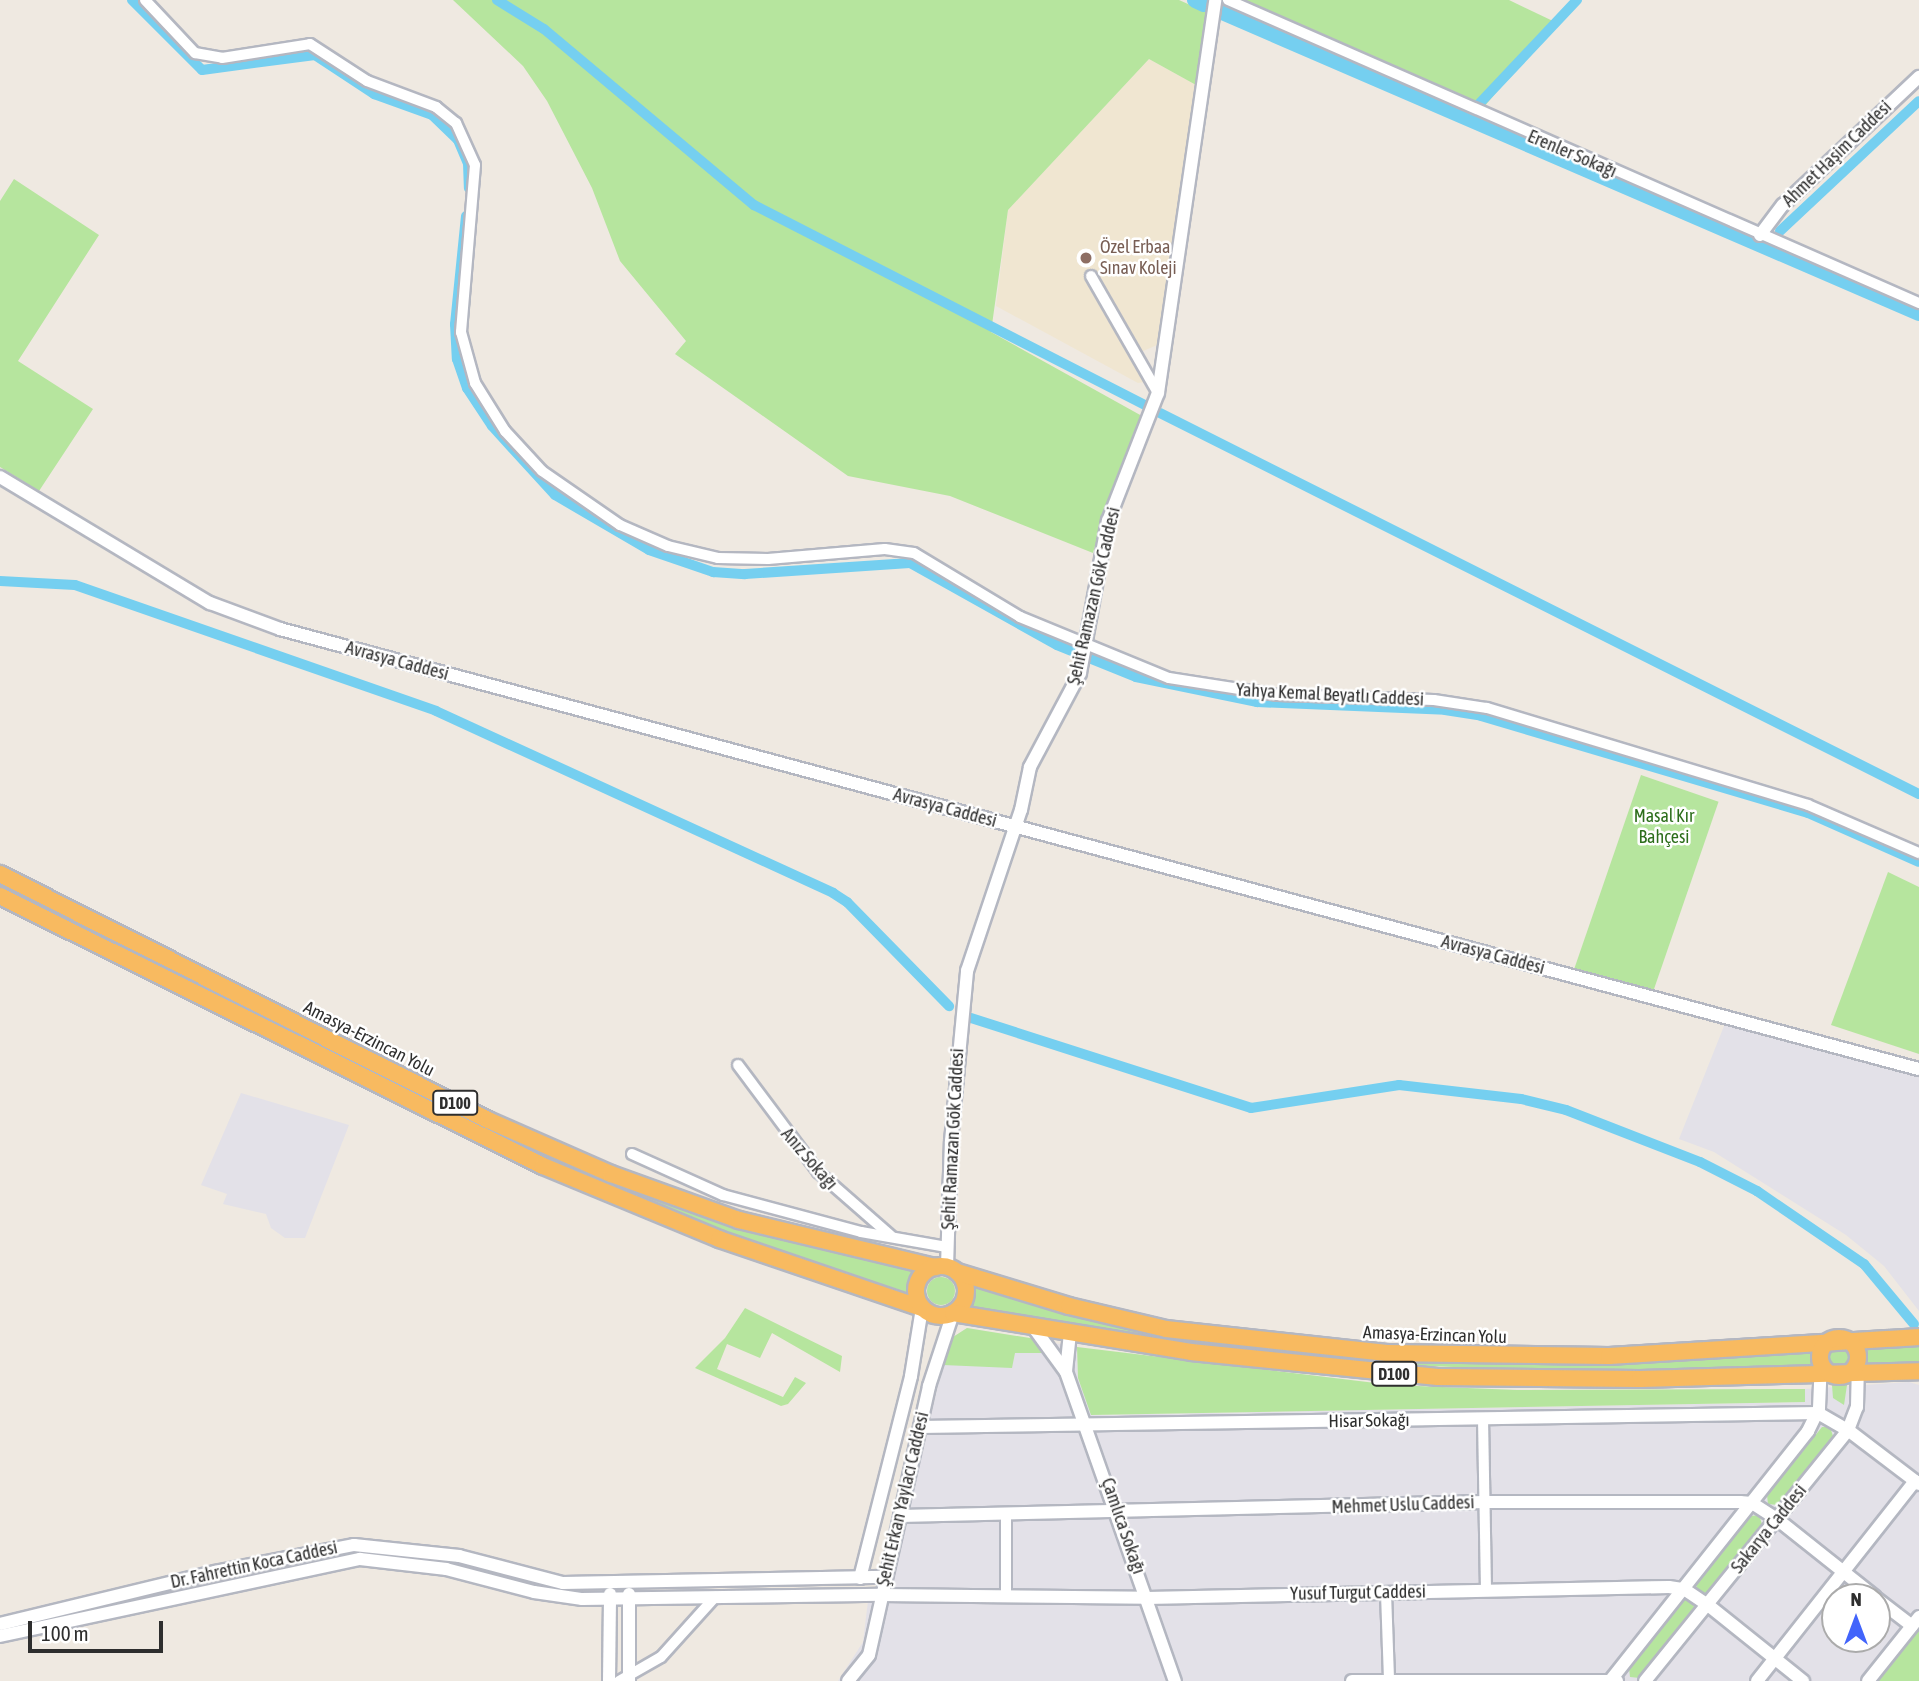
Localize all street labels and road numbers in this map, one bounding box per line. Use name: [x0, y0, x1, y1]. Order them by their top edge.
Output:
street label: Ahmet Haşim Caddesi: [1778, 96, 1896, 212]
street label: Erenler Sokağı: [1524, 126, 1620, 182]
street label: Şehit Ramazan Gök Caddesi: [1063, 505, 1125, 687]
street label: Avrasya Caddesi: [343, 637, 451, 685]
street label: Yahya Kemal Beyatlı Caddesi: [1235, 679, 1425, 711]
street label: Avrasya Caddesi: [891, 784, 999, 832]
street label: Avrasya Caddesi: [1439, 931, 1547, 979]
street label: Amasya-Erzincan Yolu: [300, 997, 438, 1081]
street label: Şehit Ramazan Gök Caddesi: [937, 1048, 969, 1230]
road number: D100: [430, 1091, 480, 1116]
street label: Anız Sokağı: [776, 1124, 842, 1194]
street label: Amasya-Erzincan Yolu: [1363, 1322, 1507, 1348]
road number: D100: [1370, 1362, 1418, 1386]
street label: Hisar Sokağı: [1328, 1409, 1410, 1433]
street label: Şehit Erkan Yaylacı Caddesi: [872, 1410, 934, 1588]
street label: Çamlıca Sokağı: [1097, 1475, 1149, 1577]
street label: Sakarya Caddesi: [1727, 1480, 1811, 1578]
street label: Mehmet Uslu Caddesi: [1331, 1492, 1475, 1518]
street label: Dr. Fahrettin Koca Caddesi: [169, 1537, 339, 1593]
street label: Yusuf Turgut Caddesi: [1290, 1581, 1426, 1605]

